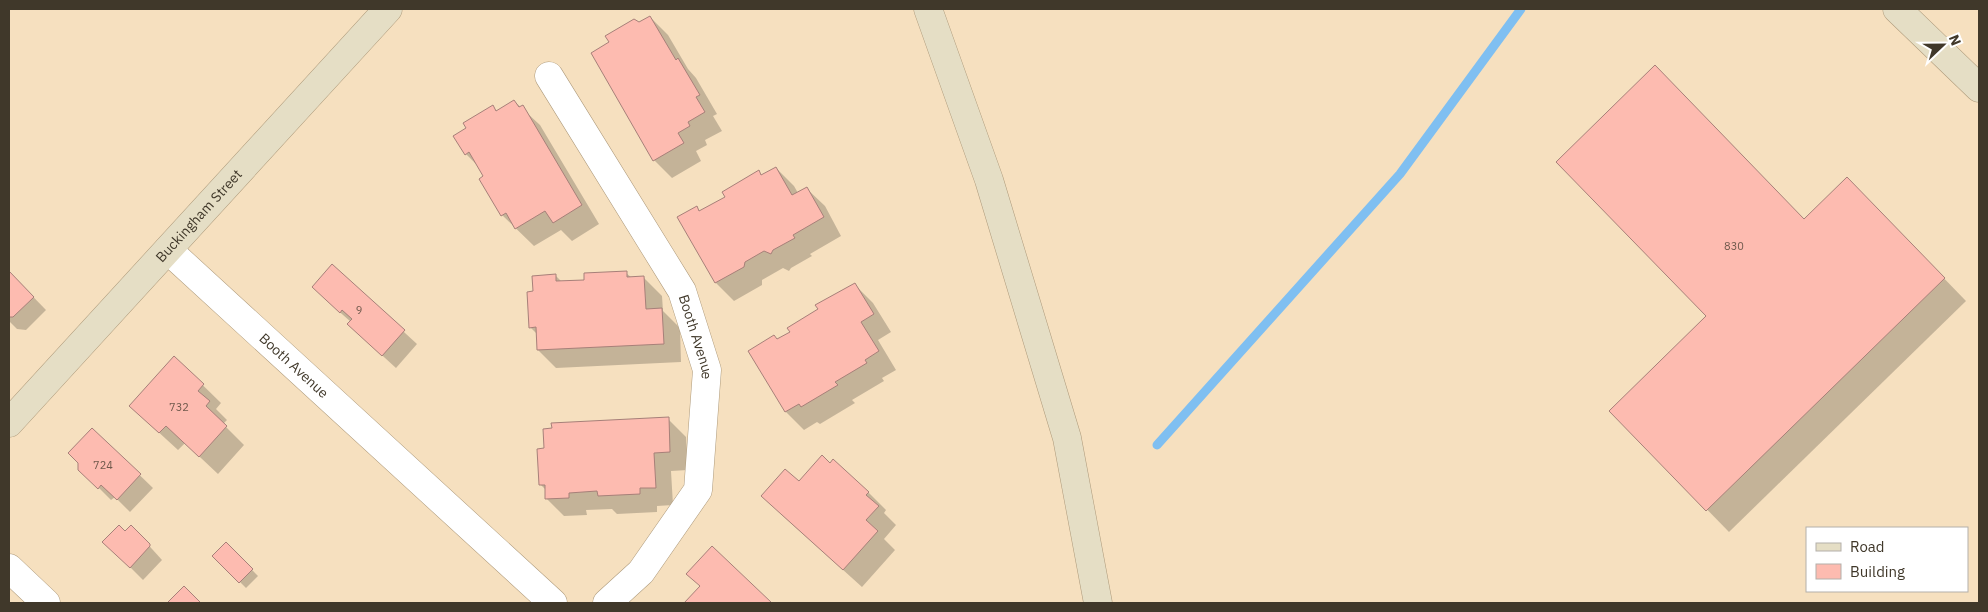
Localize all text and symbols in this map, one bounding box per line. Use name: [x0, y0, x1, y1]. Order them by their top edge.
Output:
north arrow: [1918, 20, 1968, 70]
text: N: [1945, 32, 1965, 48]
street label: Buckingham Street: [152, 165, 246, 266]
house number: 830: [1724, 239, 1744, 253]
street label: Booth Avenue: [675, 292, 716, 380]
house number: 9: [356, 303, 362, 317]
street label: Booth Avenue: [256, 329, 333, 402]
house number: 732: [169, 400, 189, 414]
house number: 724: [93, 458, 113, 472]
legend: [1806, 527, 1968, 592]
text: Road: [1850, 537, 1885, 556]
text: Building: [1850, 562, 1905, 581]

